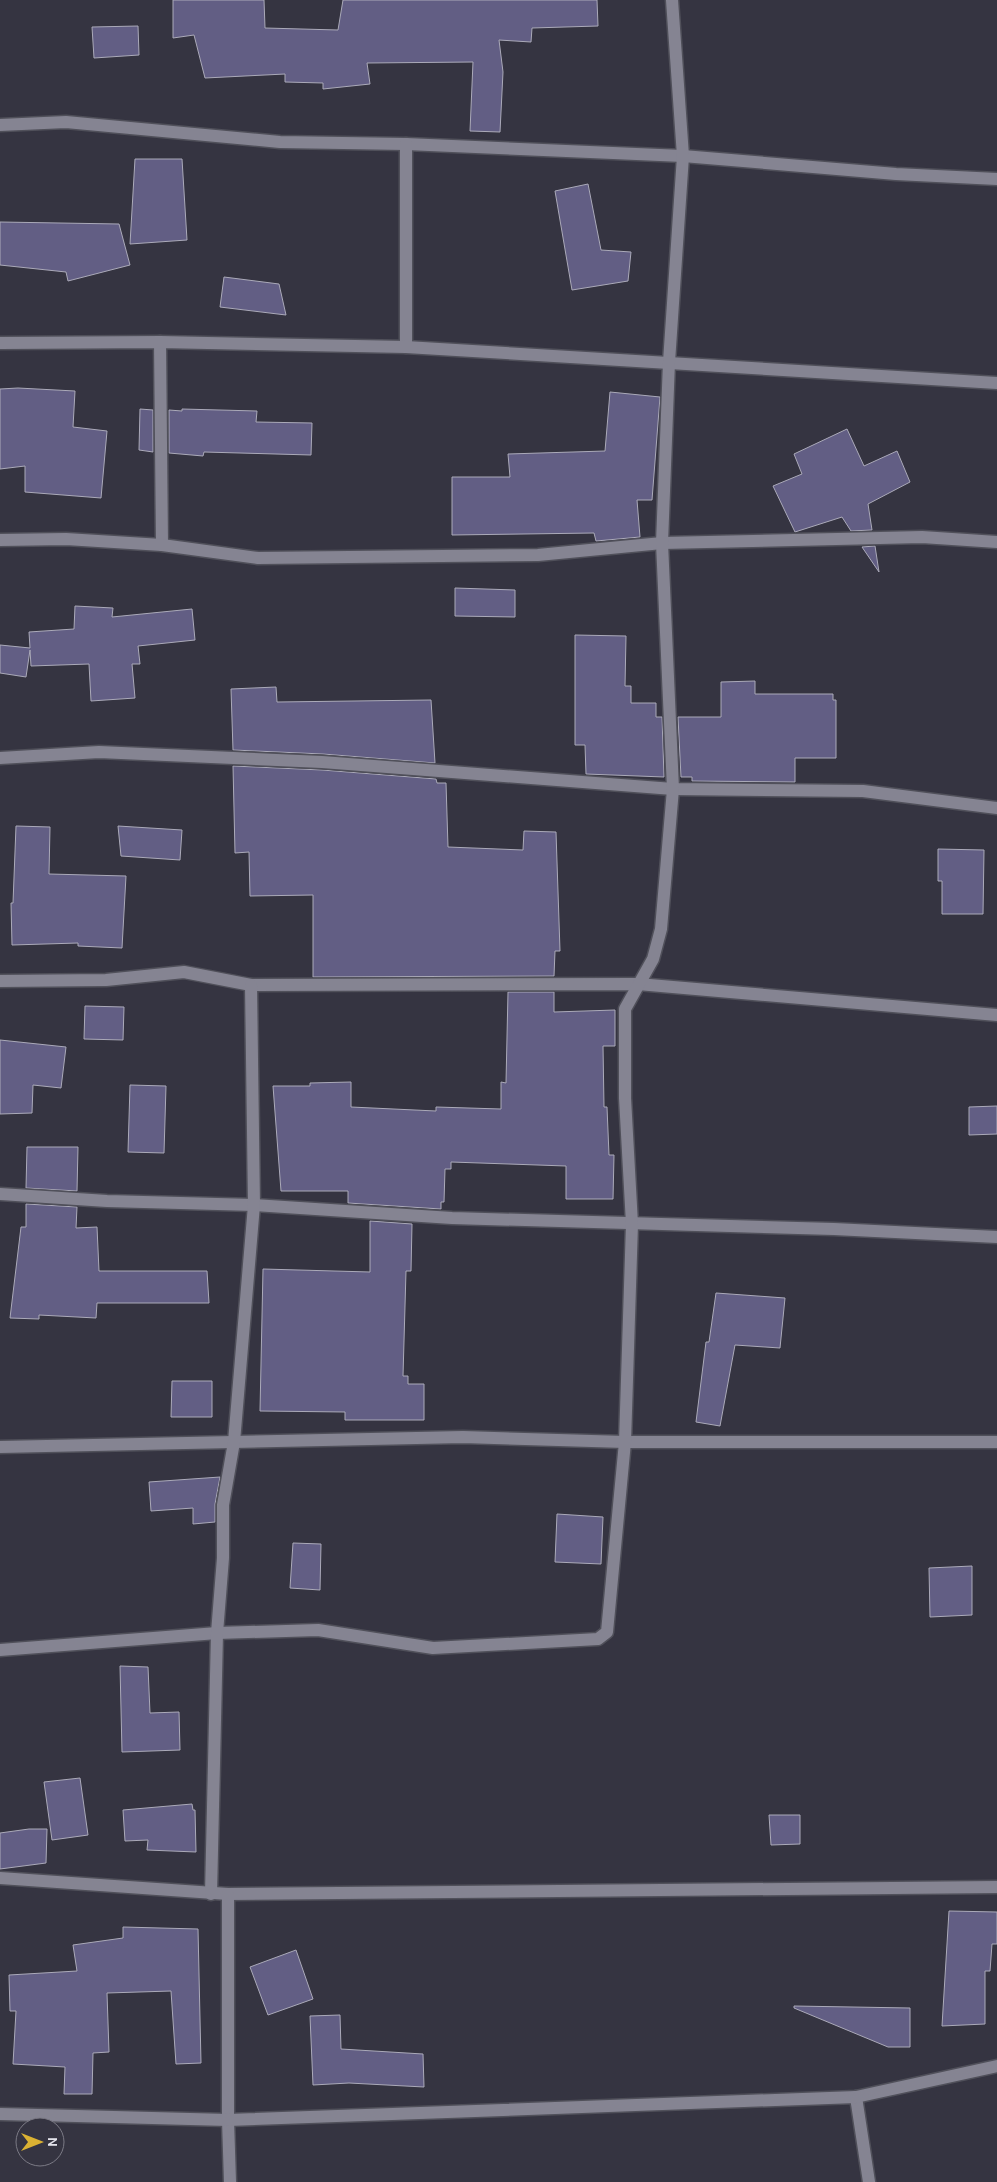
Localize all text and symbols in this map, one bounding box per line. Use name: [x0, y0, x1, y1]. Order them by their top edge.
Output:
north arrow: [15, 2117, 65, 2167]
text: N: [44, 2137, 61, 2147]

